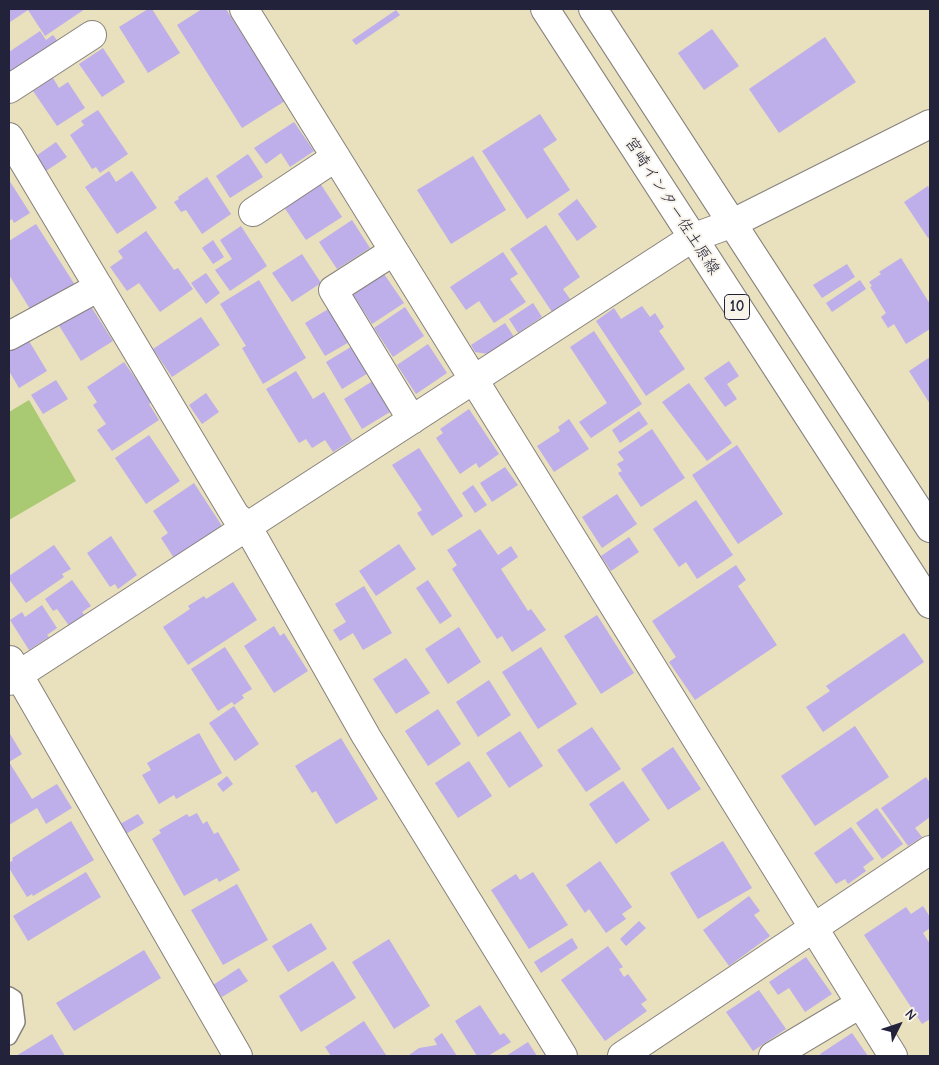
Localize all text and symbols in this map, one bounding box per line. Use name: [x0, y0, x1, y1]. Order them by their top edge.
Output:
street label: 宮崎インター佐土原線: [620, 134, 724, 278]
road number: 10: [724, 294, 750, 320]
north arrow: [874, 1000, 924, 1050]
text: N: [901, 1006, 920, 1024]

